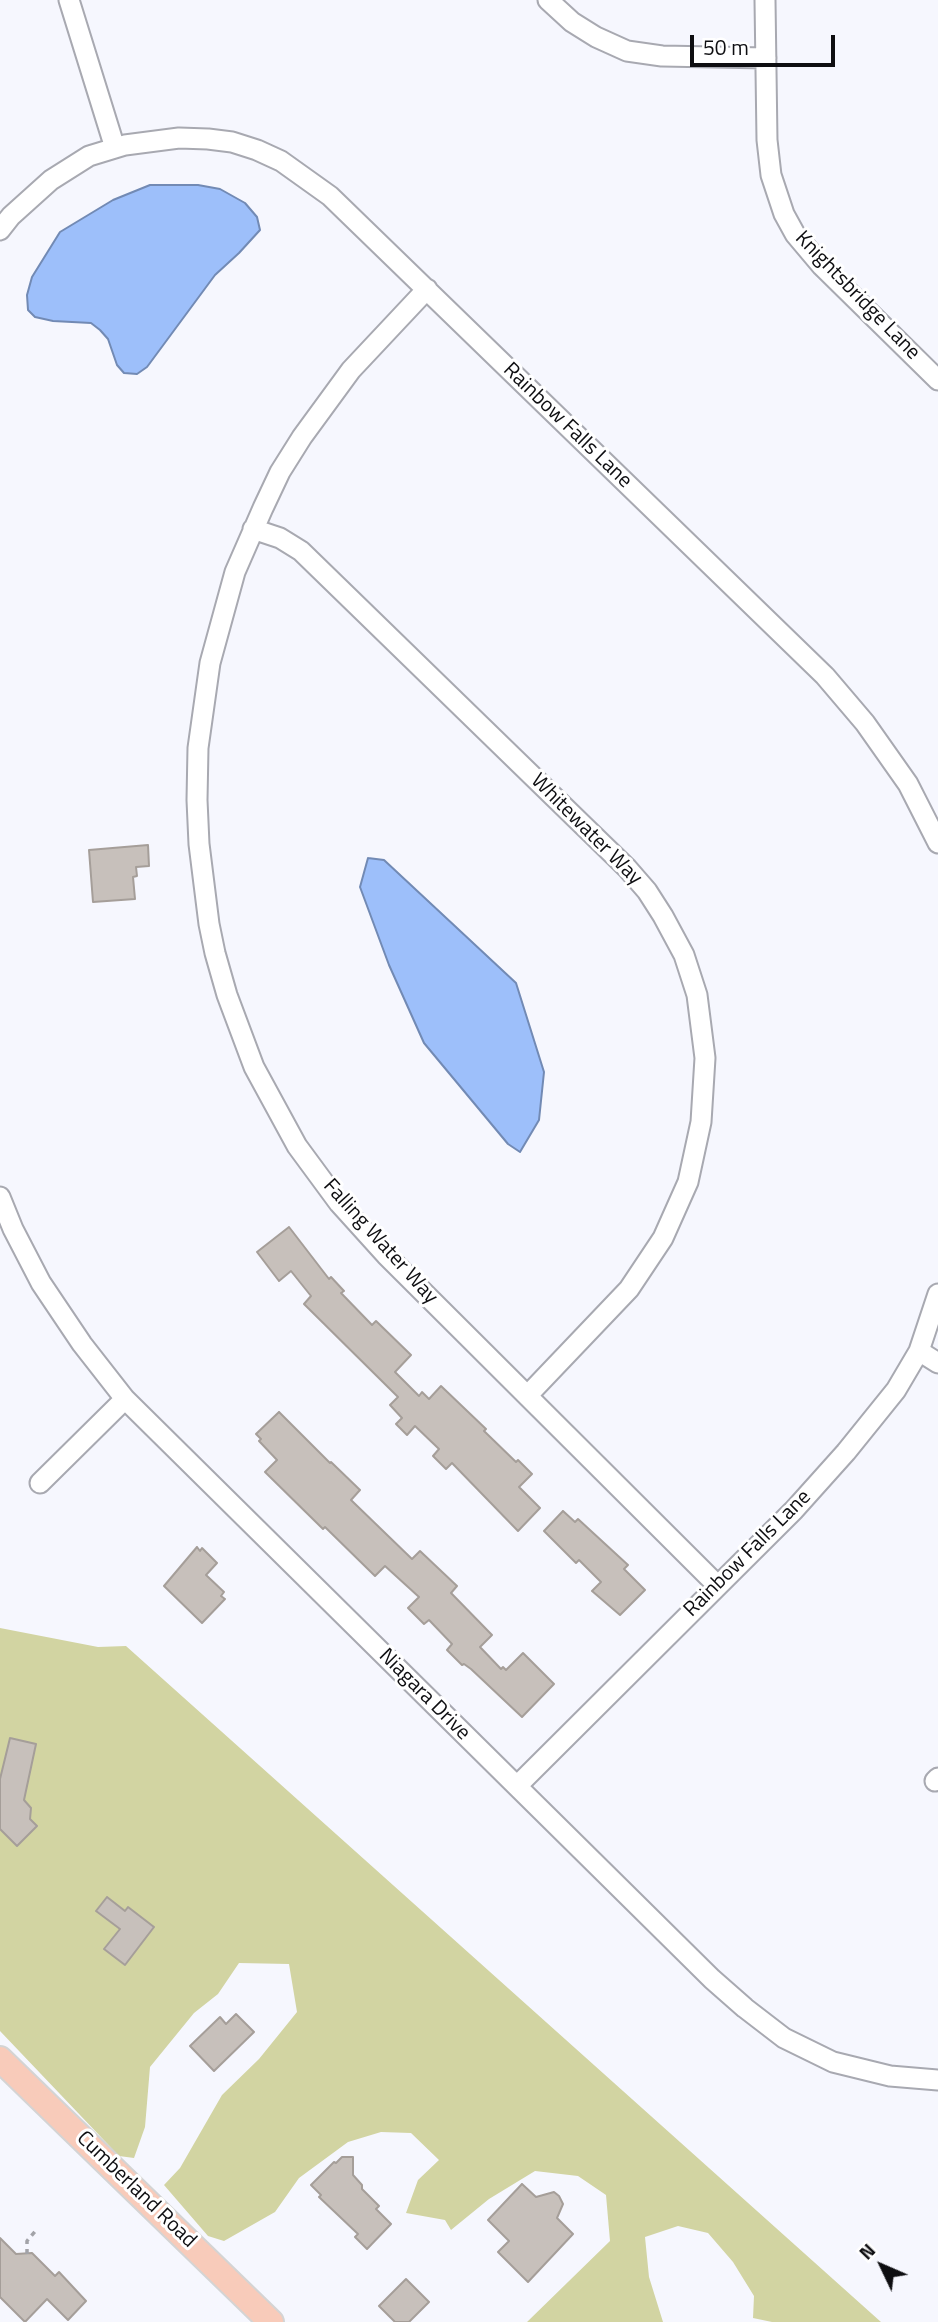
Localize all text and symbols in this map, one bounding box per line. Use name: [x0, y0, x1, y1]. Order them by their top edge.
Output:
scale bar: [693, 21, 838, 65]
text: 50 m: [703, 31, 749, 63]
street label: Knightsbridge Lane: [789, 226, 925, 366]
street label: Rainbow Falls Lane: [497, 358, 637, 494]
street label: Whitewater Way: [525, 769, 647, 891]
street label: Falling Water Way: [317, 1174, 443, 1310]
street label: Rainbow Falls Lane: [679, 1485, 817, 1623]
street label: Niagara Drive: [373, 1644, 475, 1746]
street label: Cumberland Road: [71, 2127, 201, 2253]
north arrow: [847, 2231, 917, 2301]
text: N: [852, 2236, 882, 2266]

